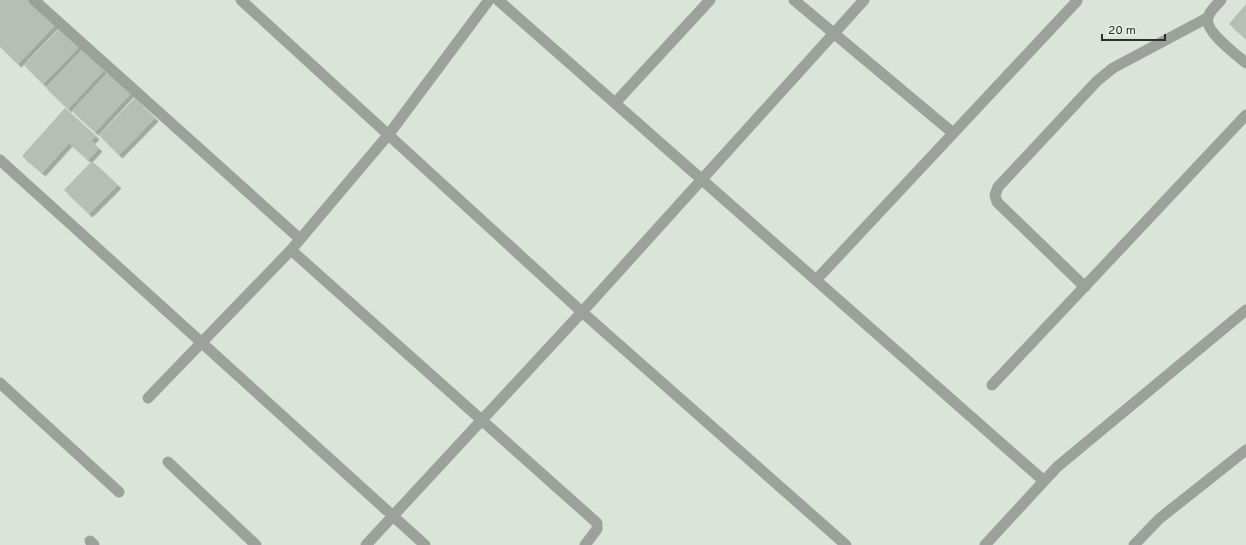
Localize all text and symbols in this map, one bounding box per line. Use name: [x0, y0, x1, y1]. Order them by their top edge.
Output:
scale bar: [1102, 16, 1165, 42]
text: 20 m: [1108, 23, 1136, 39]

